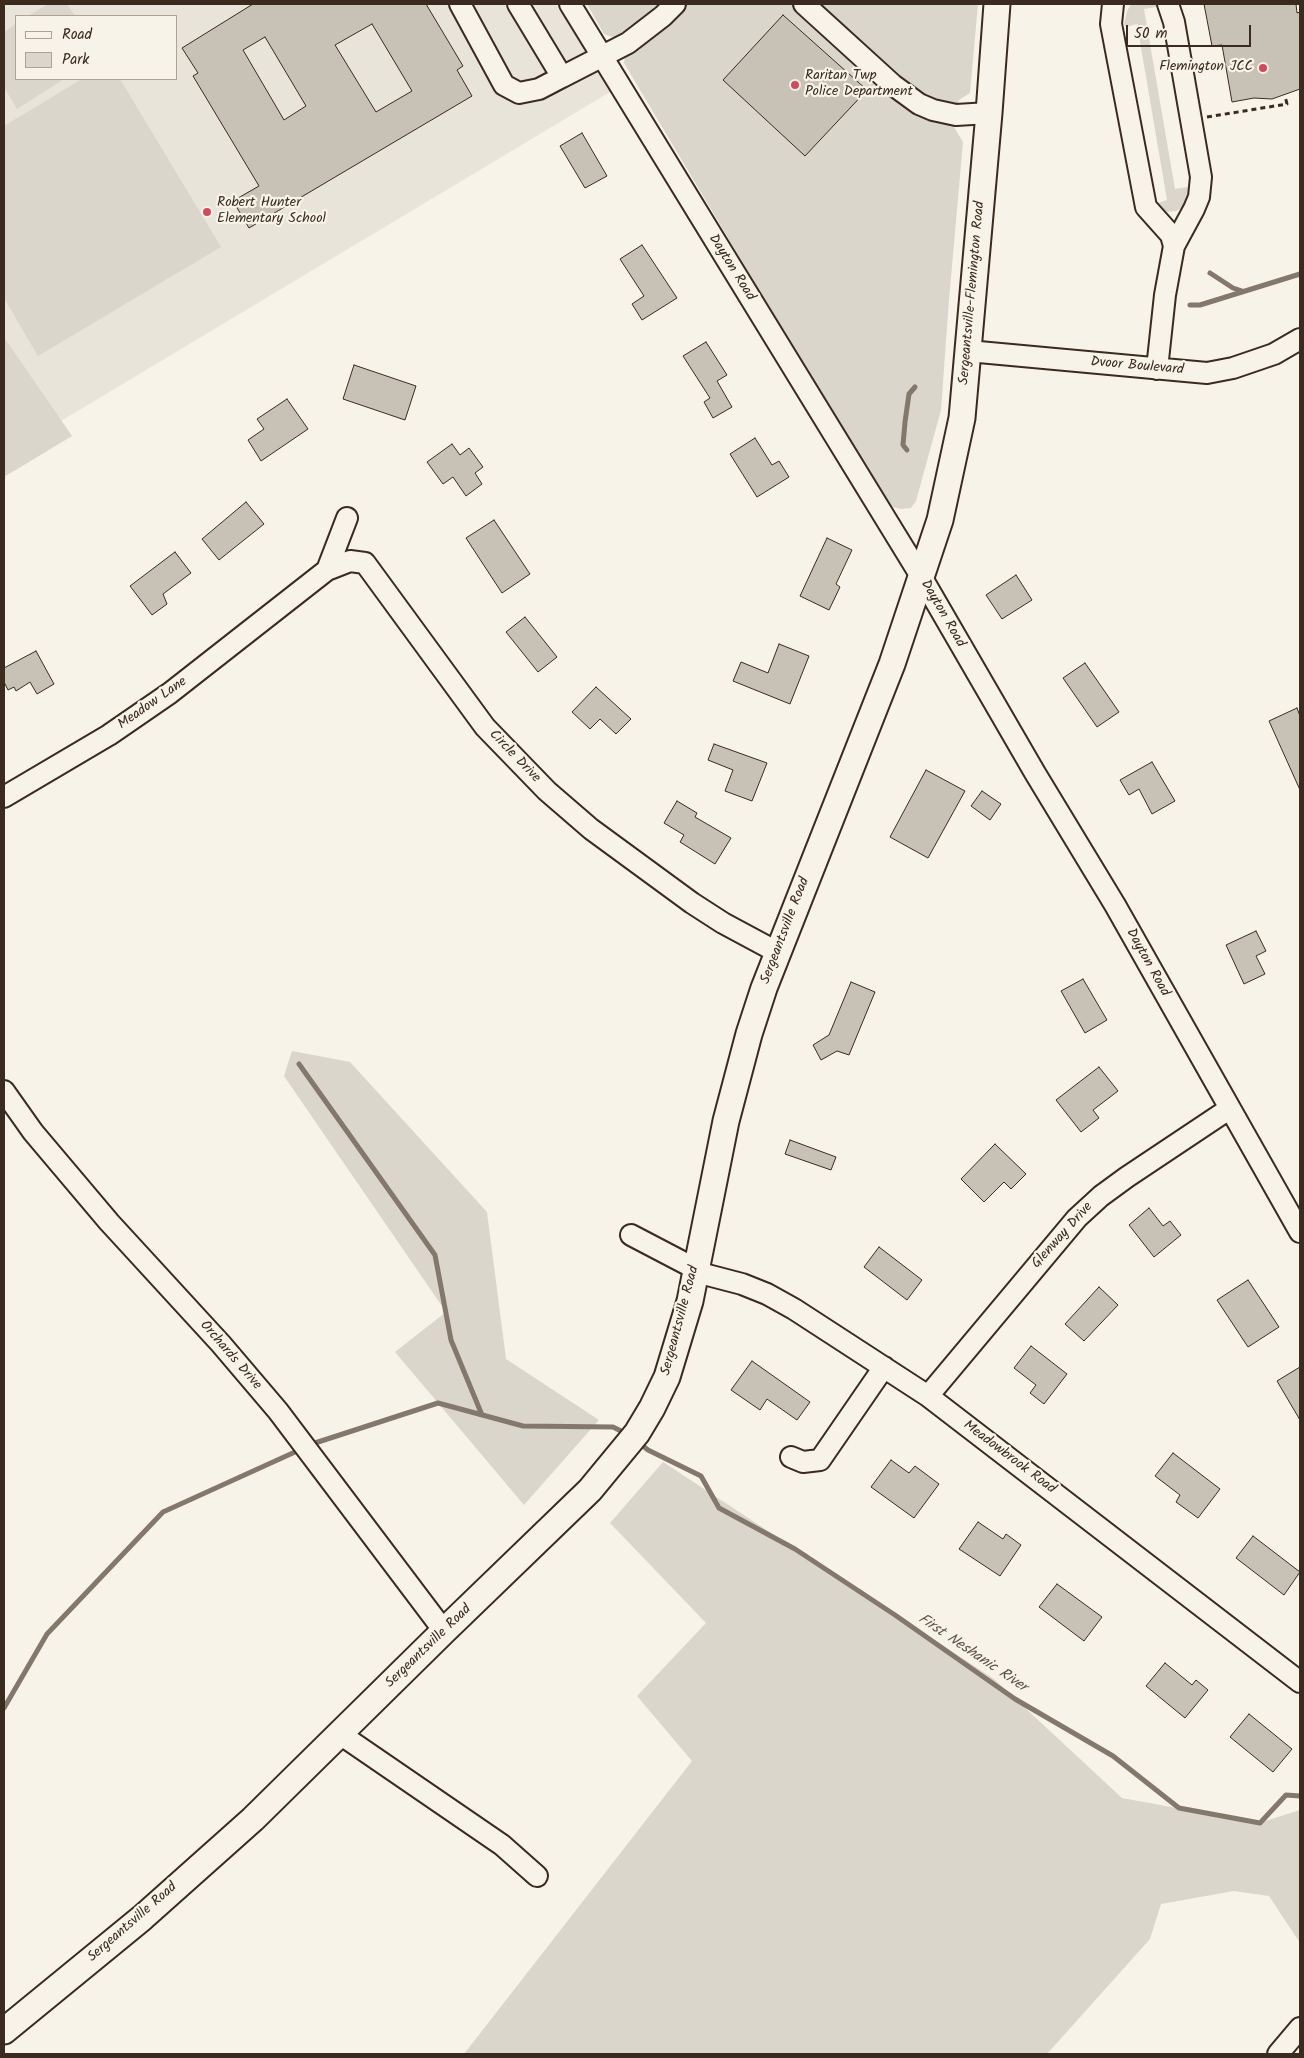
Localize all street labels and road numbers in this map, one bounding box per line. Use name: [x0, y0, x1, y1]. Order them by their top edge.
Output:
street label: Sergeantsville-Flemington Road: [957, 201, 989, 385]
street label: Dayton Road: [704, 232, 758, 304]
street label: Dvoor Boulevard: [1090, 355, 1184, 379]
street label: Dayton Road: [916, 577, 968, 651]
street label: Meadow Lane: [115, 674, 191, 734]
street label: Circle Drive: [485, 727, 543, 787]
street label: Sergeantsville Road: [758, 875, 814, 987]
street label: Dayton Road: [1121, 926, 1173, 1000]
street label: Glenway Drive: [1029, 1199, 1097, 1273]
street label: Sergeantsville Road: [658, 1264, 704, 1378]
street label: Orchards Drive: [195, 1318, 265, 1394]
street label: Meadowbrook Road: [959, 1418, 1059, 1498]
street label: Sergeantsville Road: [383, 1602, 475, 1692]
street label: Sergeantsville Road: [85, 1880, 181, 1966]

